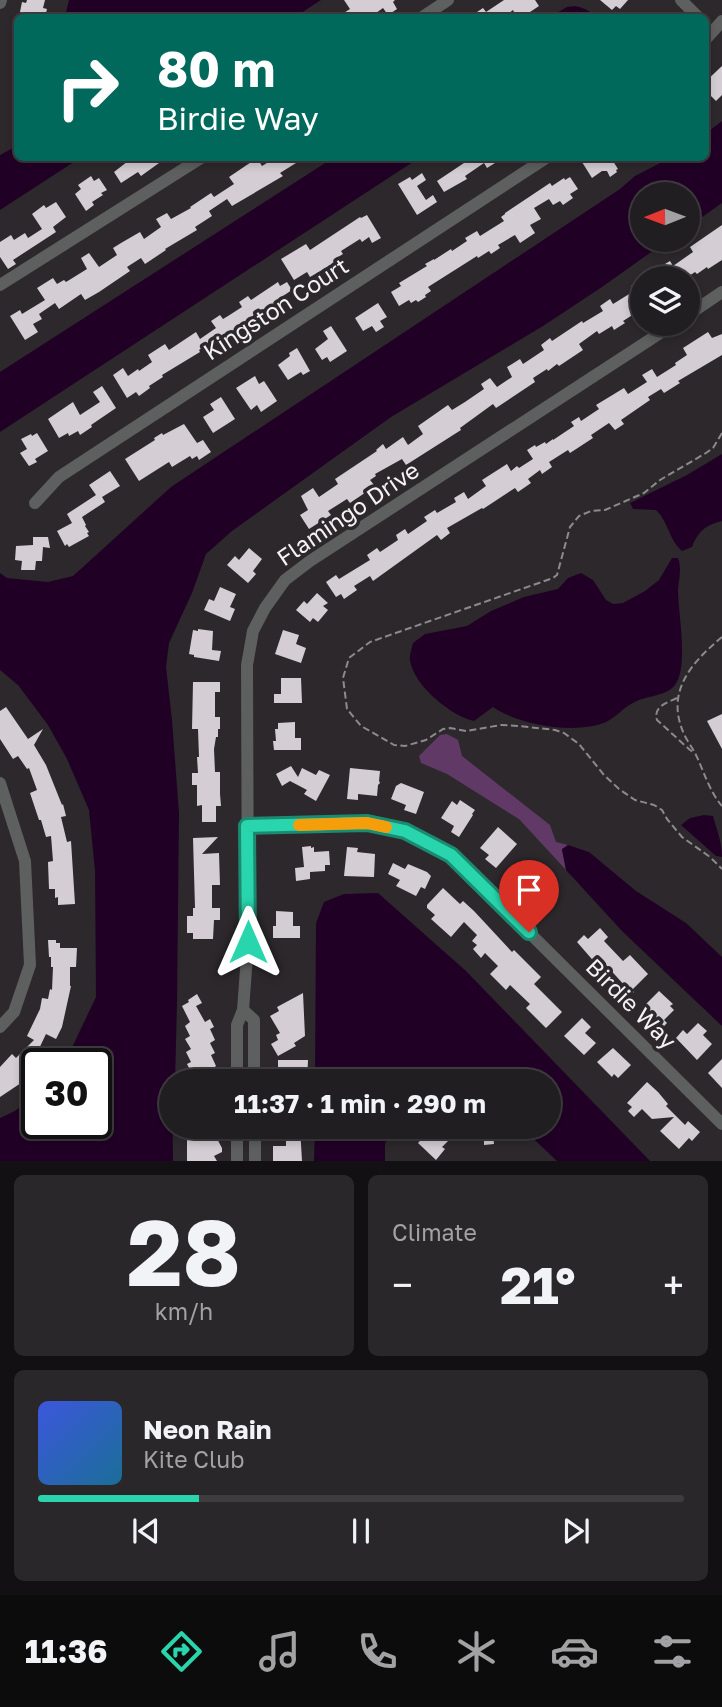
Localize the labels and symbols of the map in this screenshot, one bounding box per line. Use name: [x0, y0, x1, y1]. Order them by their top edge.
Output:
north arrow: [630, 182, 700, 252]
street label: Kingston Court: [198, 251, 353, 365]
street label: Flamingo Drive: [271, 455, 424, 571]
pin: [499, 860, 559, 932]
position arrow: [211, 905, 285, 979]
street label: Birdie Way: [581, 952, 683, 1054]
speed limit sign: 30: [21, 1048, 112, 1139]

